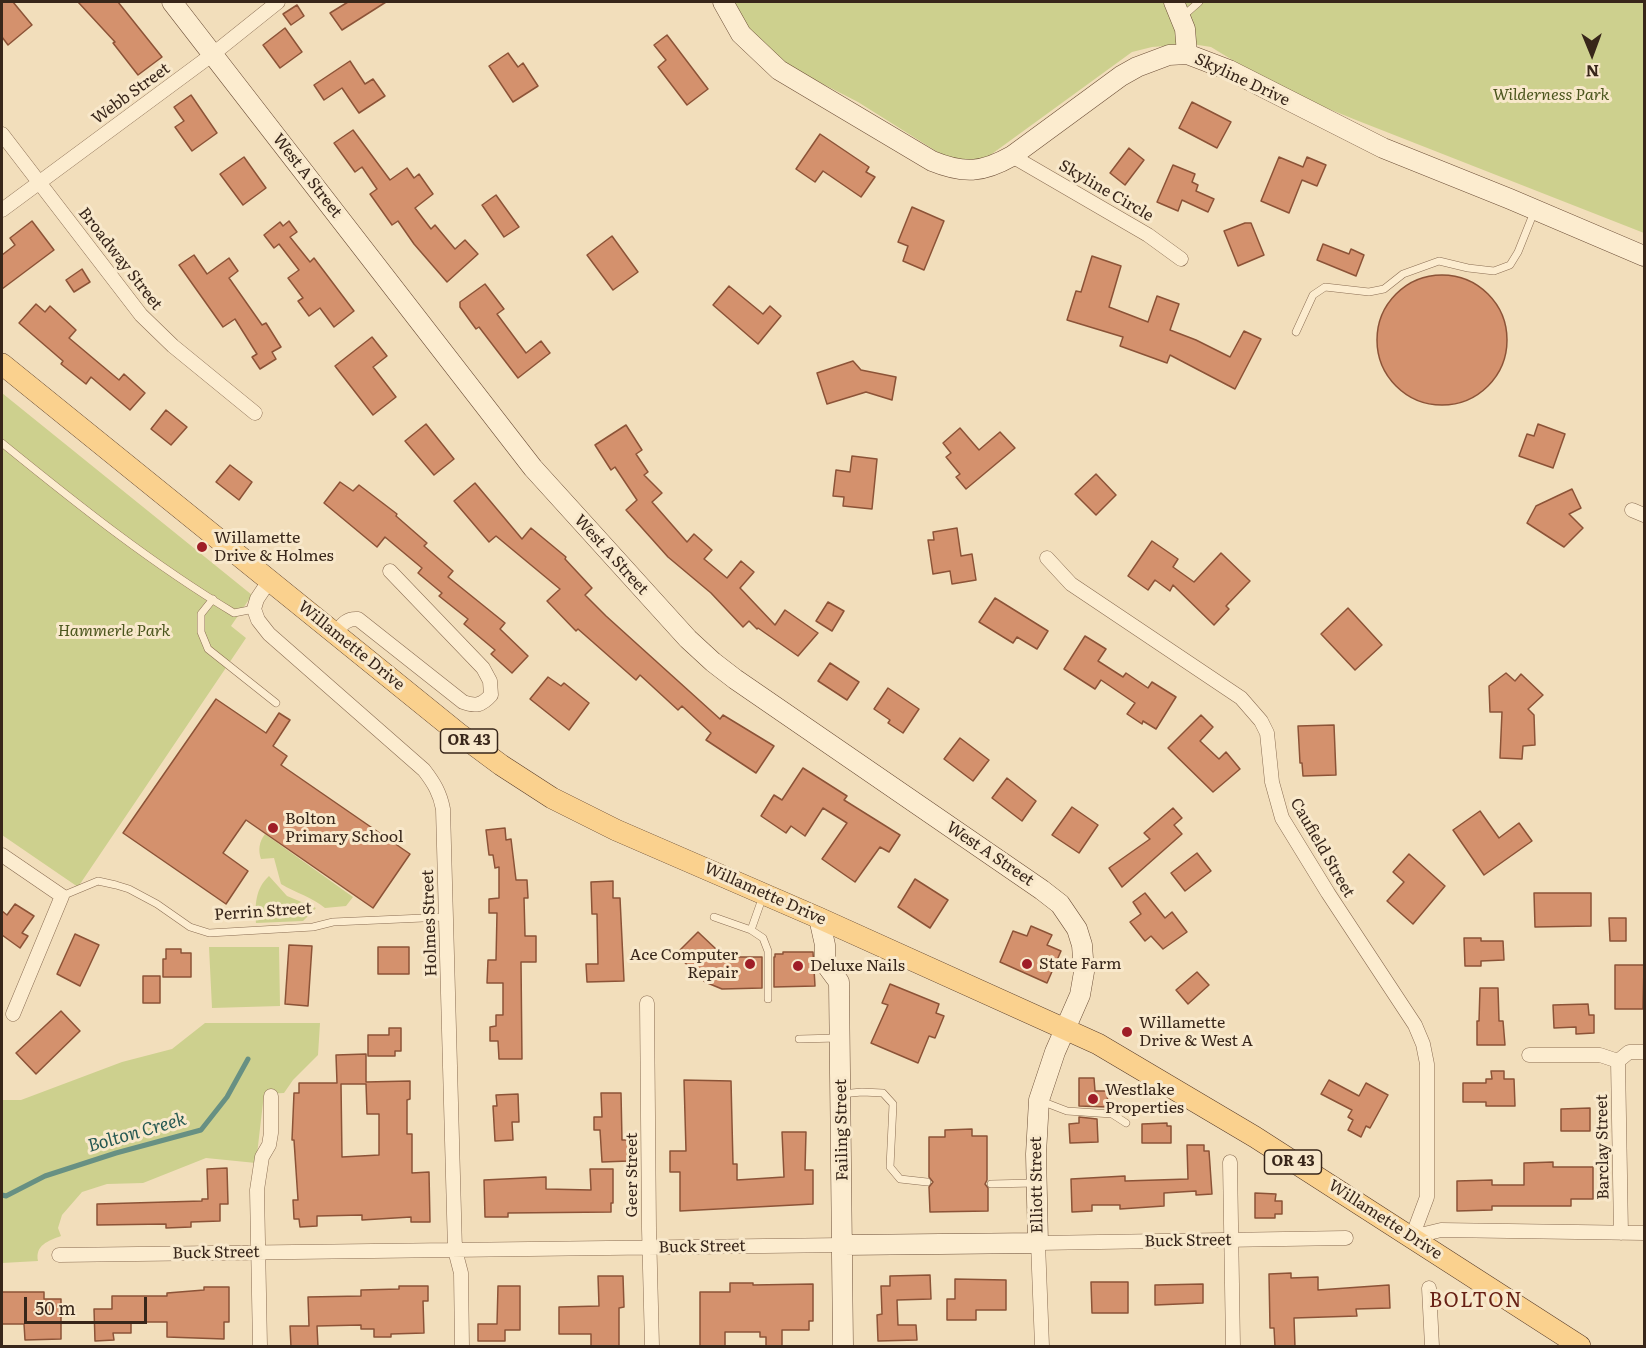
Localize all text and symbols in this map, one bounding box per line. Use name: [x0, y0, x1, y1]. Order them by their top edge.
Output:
north arrow: [1562, 24, 1622, 84]
street label: Skyline Drive: [1191, 50, 1293, 110]
street label: Webb Street: [88, 59, 174, 129]
text: N: [1585, 60, 1599, 84]
park label: Wilderness Park: [1493, 85, 1609, 105]
street label: West A Street: [268, 130, 346, 222]
street label: Skyline Circle: [1055, 156, 1157, 226]
street label: Broadway Street: [74, 204, 166, 314]
street label: West A Street: [570, 511, 652, 599]
place label: Willamette Drive & Holmes: [214, 528, 334, 566]
marker: Willamette Drive & Holmes: [195, 540, 209, 554]
street label: Willamette Drive: [294, 597, 408, 695]
park label: Hammerle Park: [58, 621, 170, 641]
road number: OR 43: [440, 729, 498, 753]
street label: Caufield Street: [1286, 795, 1358, 901]
place label: Bolton Primary School: [285, 809, 403, 847]
street label: West A Street: [943, 818, 1037, 890]
marker: Bolton Primary School: [266, 821, 280, 835]
street label: Willamette Drive: [701, 858, 829, 930]
street label: Holmes Street: [419, 869, 441, 977]
street label: Perrin Street: [214, 899, 312, 925]
place label: Ace Computer Repair: [630, 945, 738, 983]
place label: State Farm: [1039, 954, 1121, 974]
place label: Deluxe Nails: [810, 956, 905, 976]
marker: Ace Computer Repair: [743, 957, 757, 971]
marker: State Farm: [1020, 957, 1034, 971]
marker: Deluxe Nails: [791, 959, 805, 973]
place label: Willamette Drive & West A: [1139, 1013, 1253, 1051]
marker: Willamette Drive & West A: [1120, 1025, 1134, 1039]
street label: Failing Street: [832, 1079, 852, 1181]
place label: Westlake Properties: [1105, 1080, 1184, 1118]
marker: Westlake Properties: [1086, 1092, 1100, 1106]
street label: Barclay Street: [1592, 1094, 1614, 1200]
water label: Bolton Creek: [85, 1109, 189, 1157]
street label: Geer Street: [622, 1132, 642, 1218]
street label: Elliott Street: [1027, 1136, 1047, 1234]
road number: OR 43: [1264, 1150, 1322, 1174]
street label: Willamette Drive: [1325, 1176, 1445, 1264]
street label: Buck Street: [1144, 1231, 1232, 1251]
street label: Buck Street: [658, 1237, 746, 1257]
street label: Buck Street: [172, 1243, 260, 1263]
scale bar: [27, 1285, 150, 1323]
district label: BOLTON: [1429, 1289, 1523, 1313]
text: 50 m: [35, 1294, 76, 1321]

